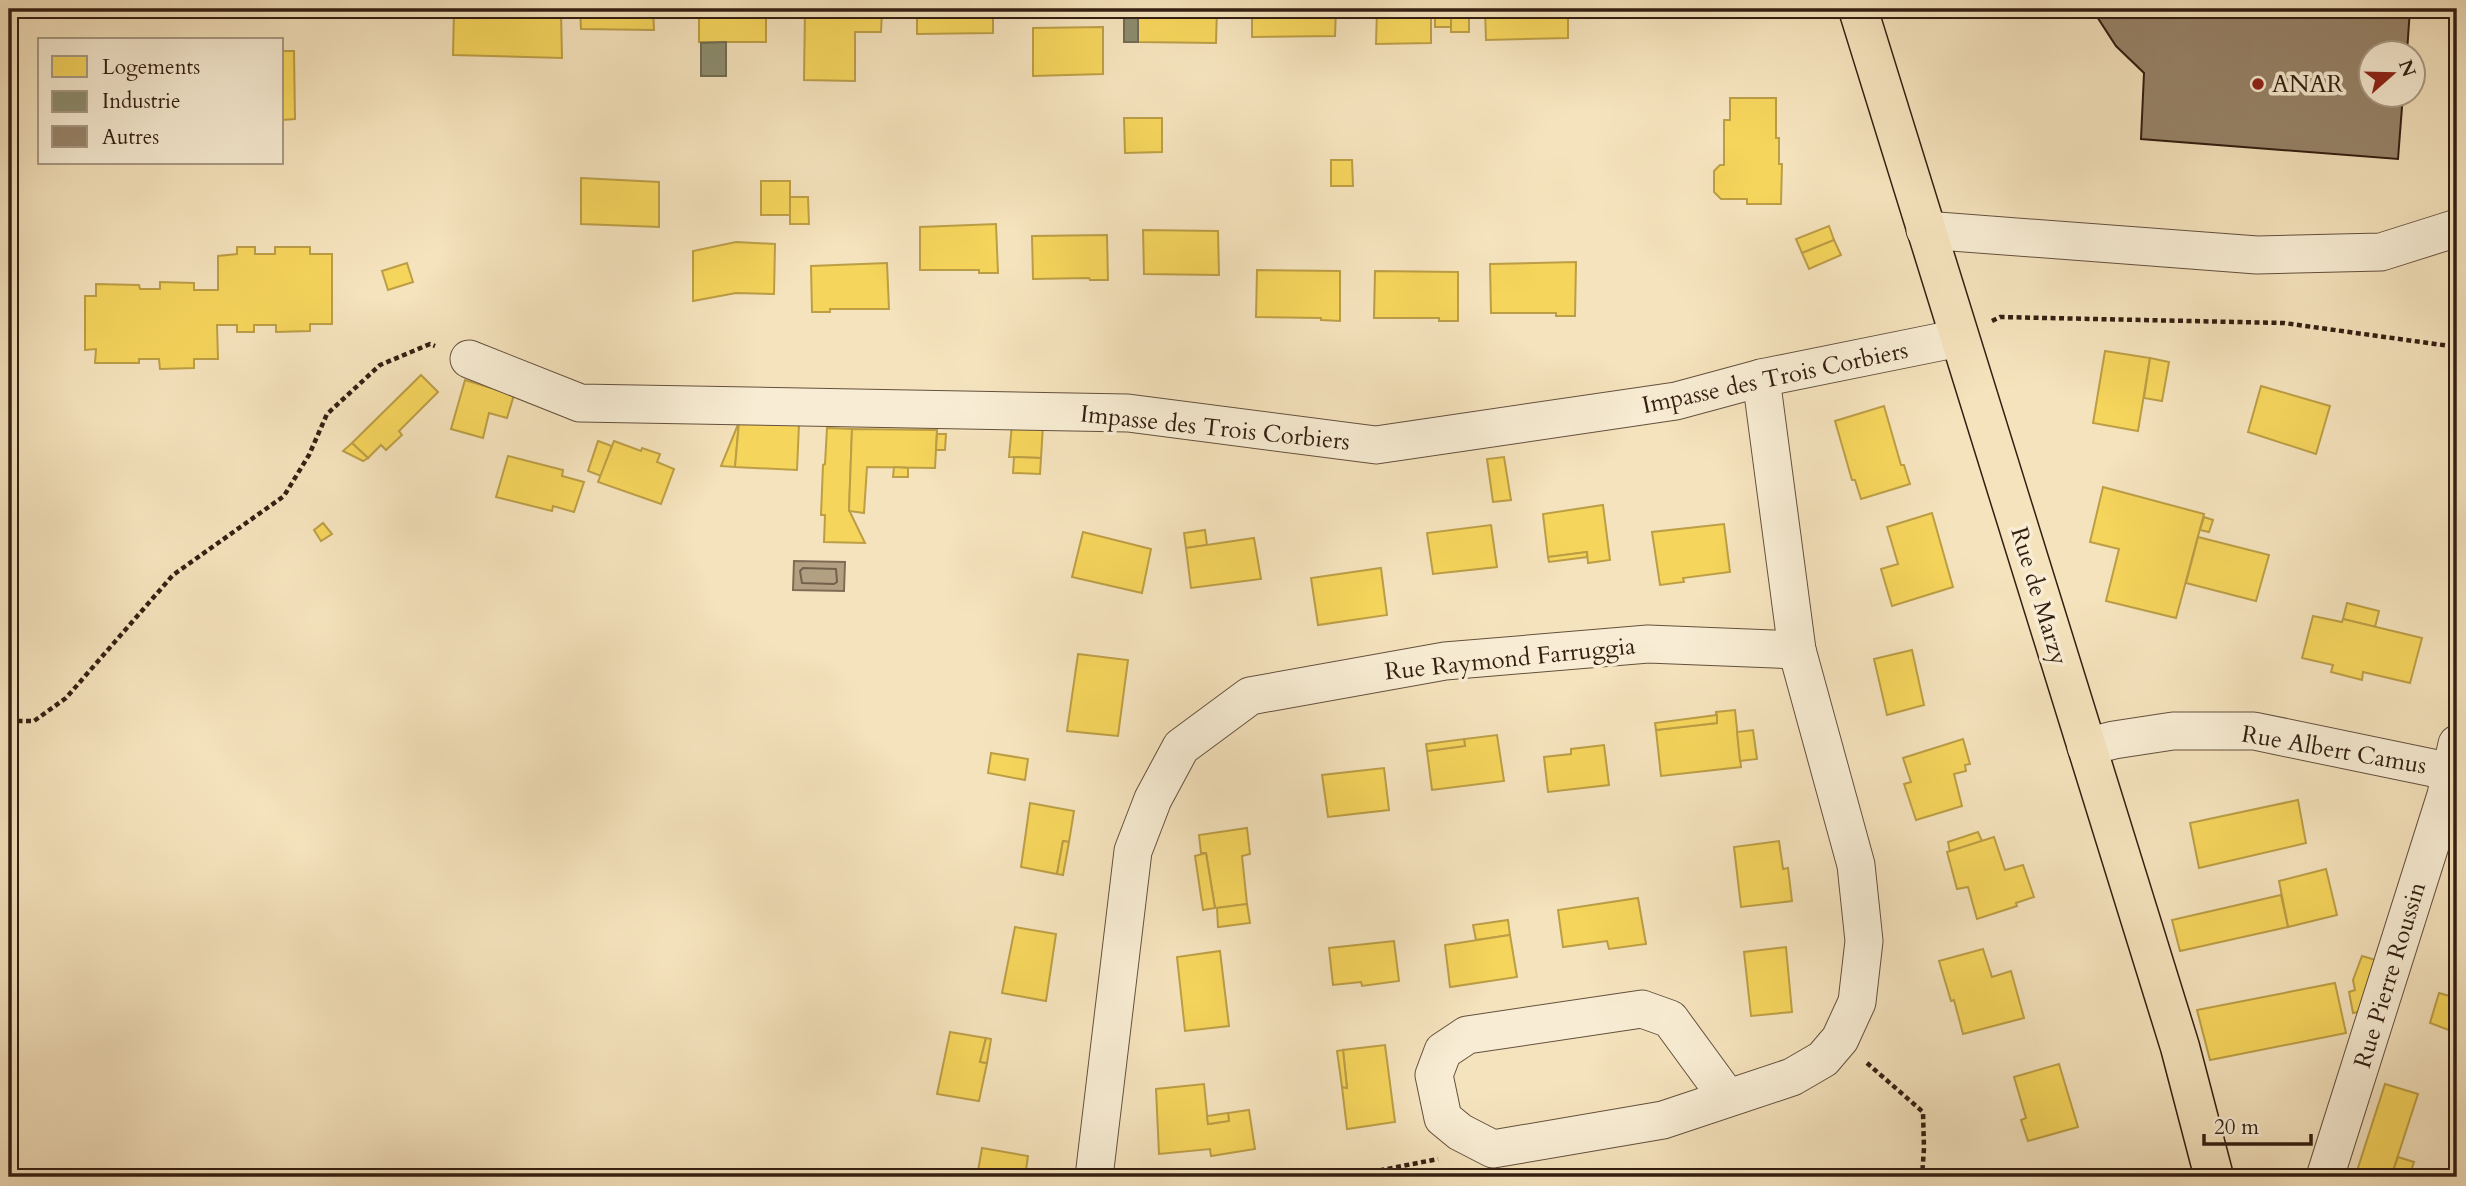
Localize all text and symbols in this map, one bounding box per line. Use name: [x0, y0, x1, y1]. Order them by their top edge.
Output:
legend: [38, 38, 284, 164]
north arrow: [2358, 38, 2428, 108]
text: Logements: [102, 53, 200, 82]
text: N: [2392, 56, 2422, 81]
place label: ANAR: [2272, 68, 2344, 101]
marker: ANAR: [2250, 76, 2266, 92]
text: Industrie: [102, 87, 181, 116]
text: Autres: [102, 123, 159, 152]
street label: Impasse des Trois Corbiers: [1639, 334, 1911, 422]
street label: Impasse des Trois Corbiers: [1078, 397, 1352, 459]
street label: Rue de Marzy: [2002, 523, 2076, 669]
street label: Rue Raymond Farruggia: [1383, 629, 1638, 689]
street label: Rue Albert Camus: [2239, 718, 2429, 782]
street label: Rue Pierre Roussin: [2346, 878, 2434, 1072]
scale bar: [2204, 1102, 2310, 1146]
text: 20 m: [2214, 1113, 2259, 1142]

